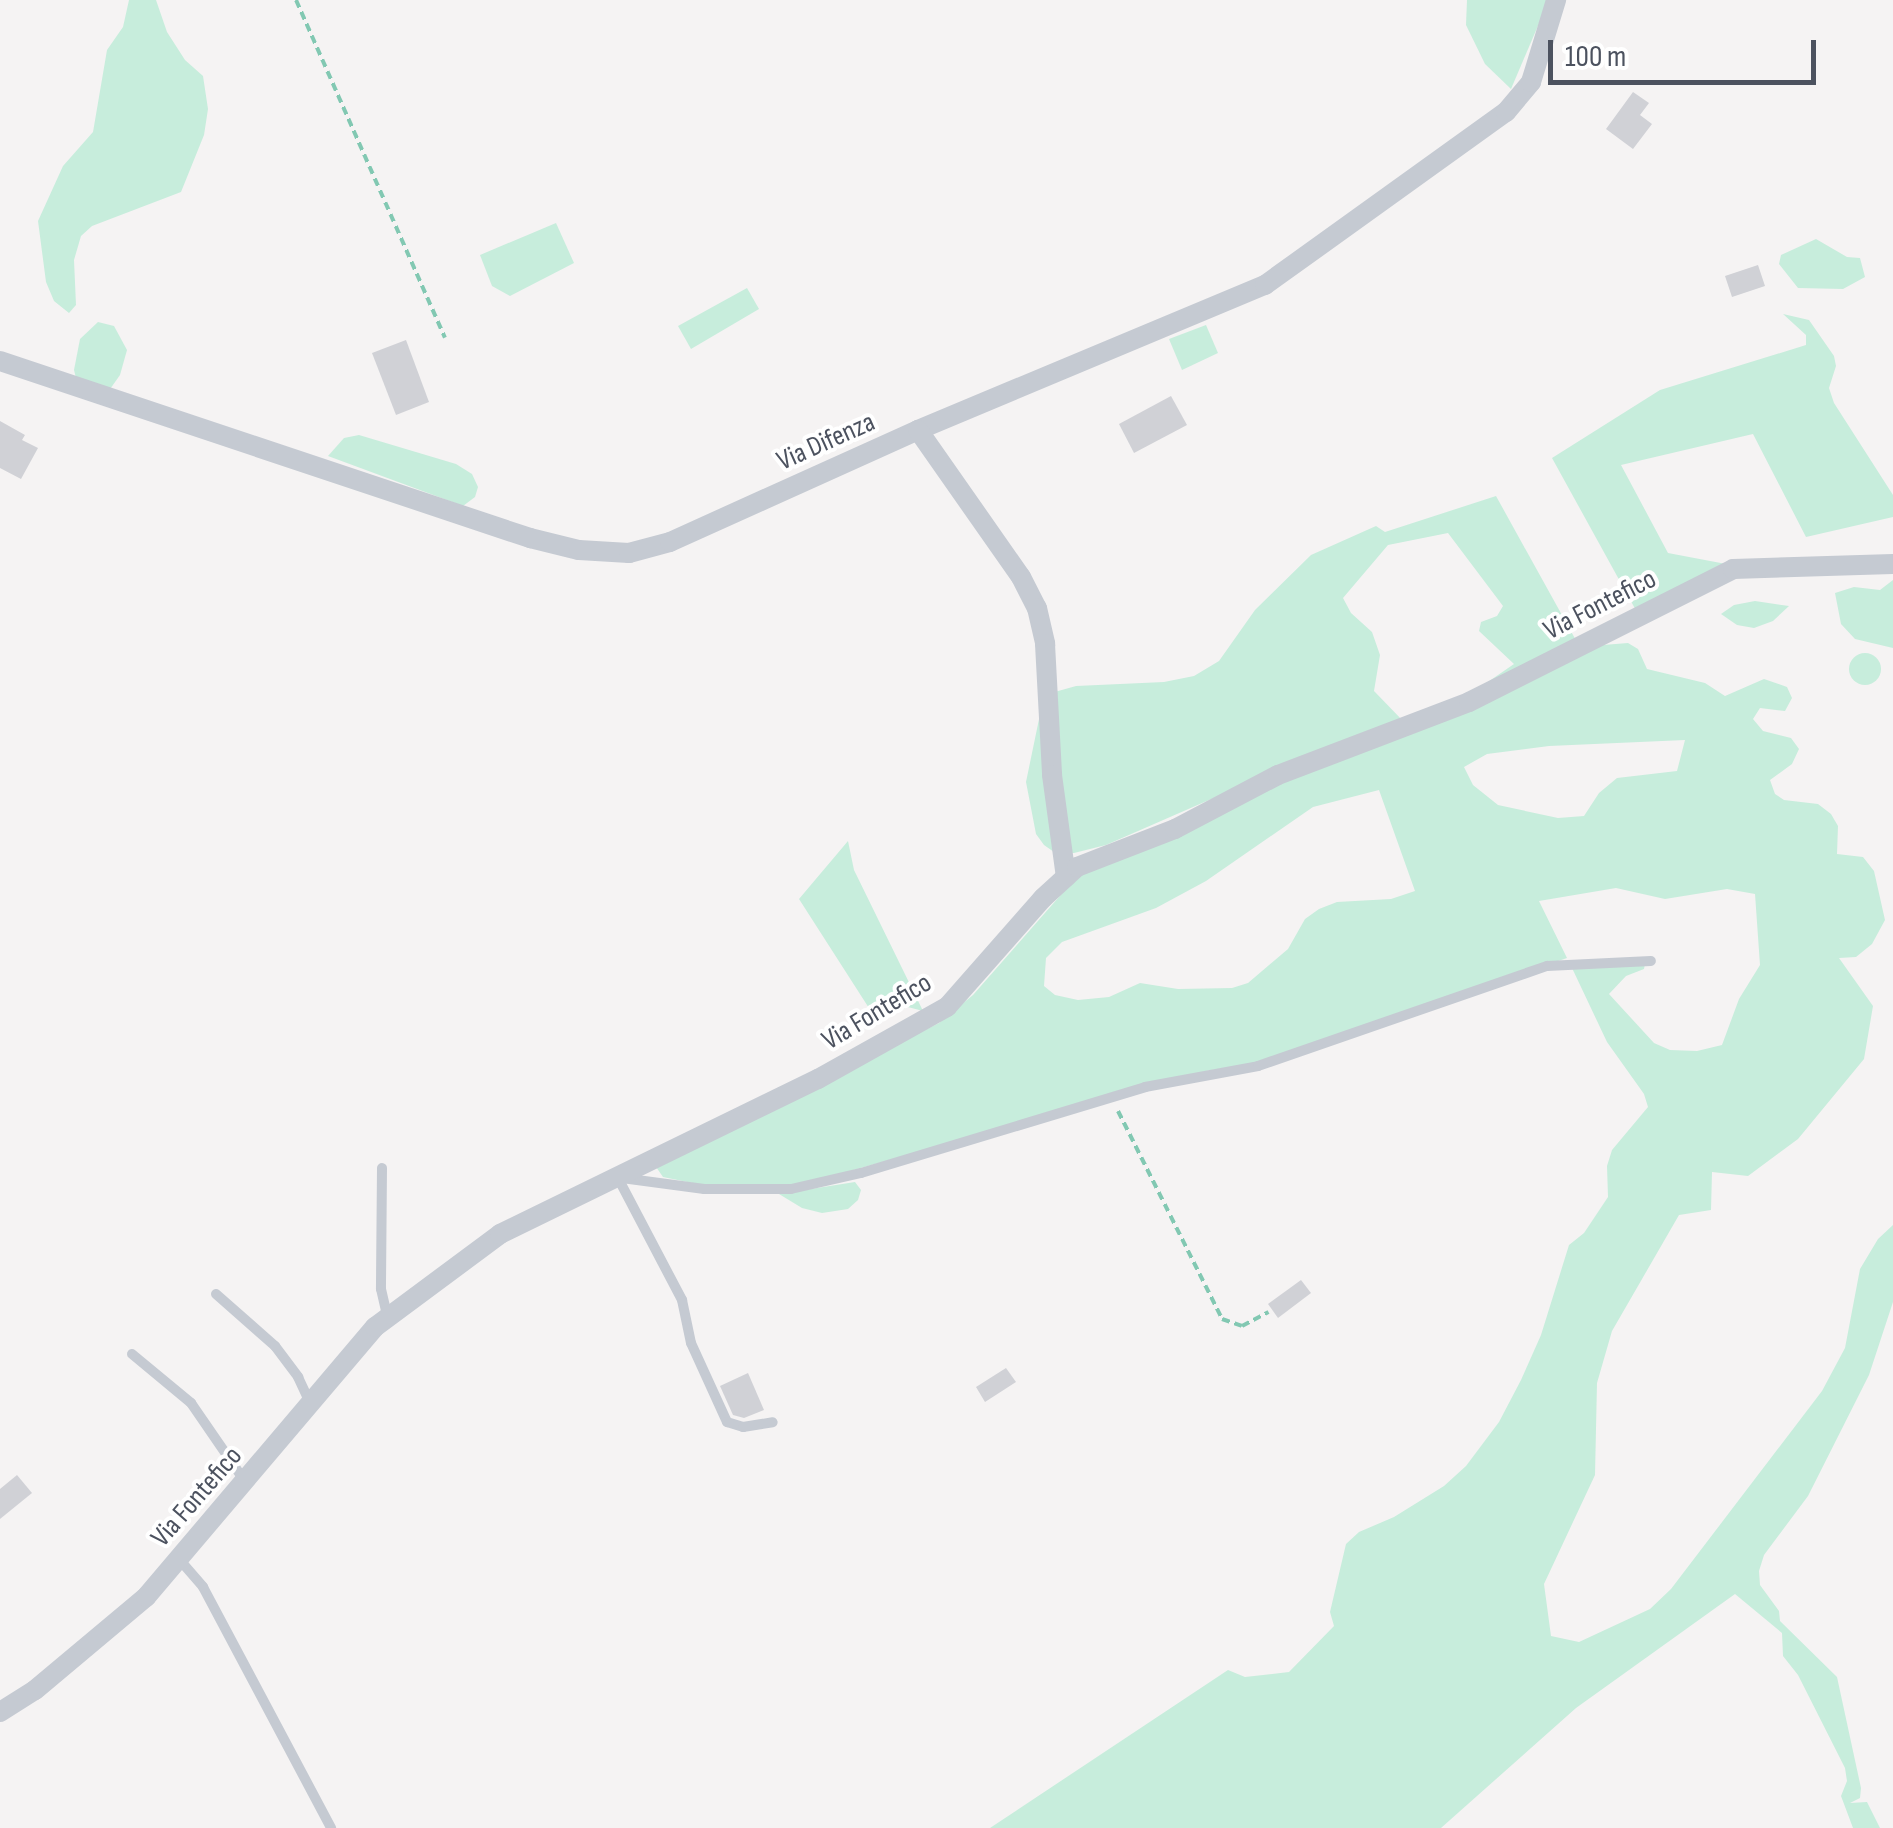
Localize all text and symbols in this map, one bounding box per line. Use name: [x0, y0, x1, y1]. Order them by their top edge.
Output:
scale bar: [1553, 20, 1820, 82]
text: 100 m: [1565, 39, 1626, 75]
street label: Via Difenza: [772, 406, 880, 478]
street label: Via Fontefico: [1538, 562, 1662, 648]
street label: Via Fontefico: [816, 966, 938, 1058]
street label: Via Fontefico: [144, 1440, 250, 1554]

